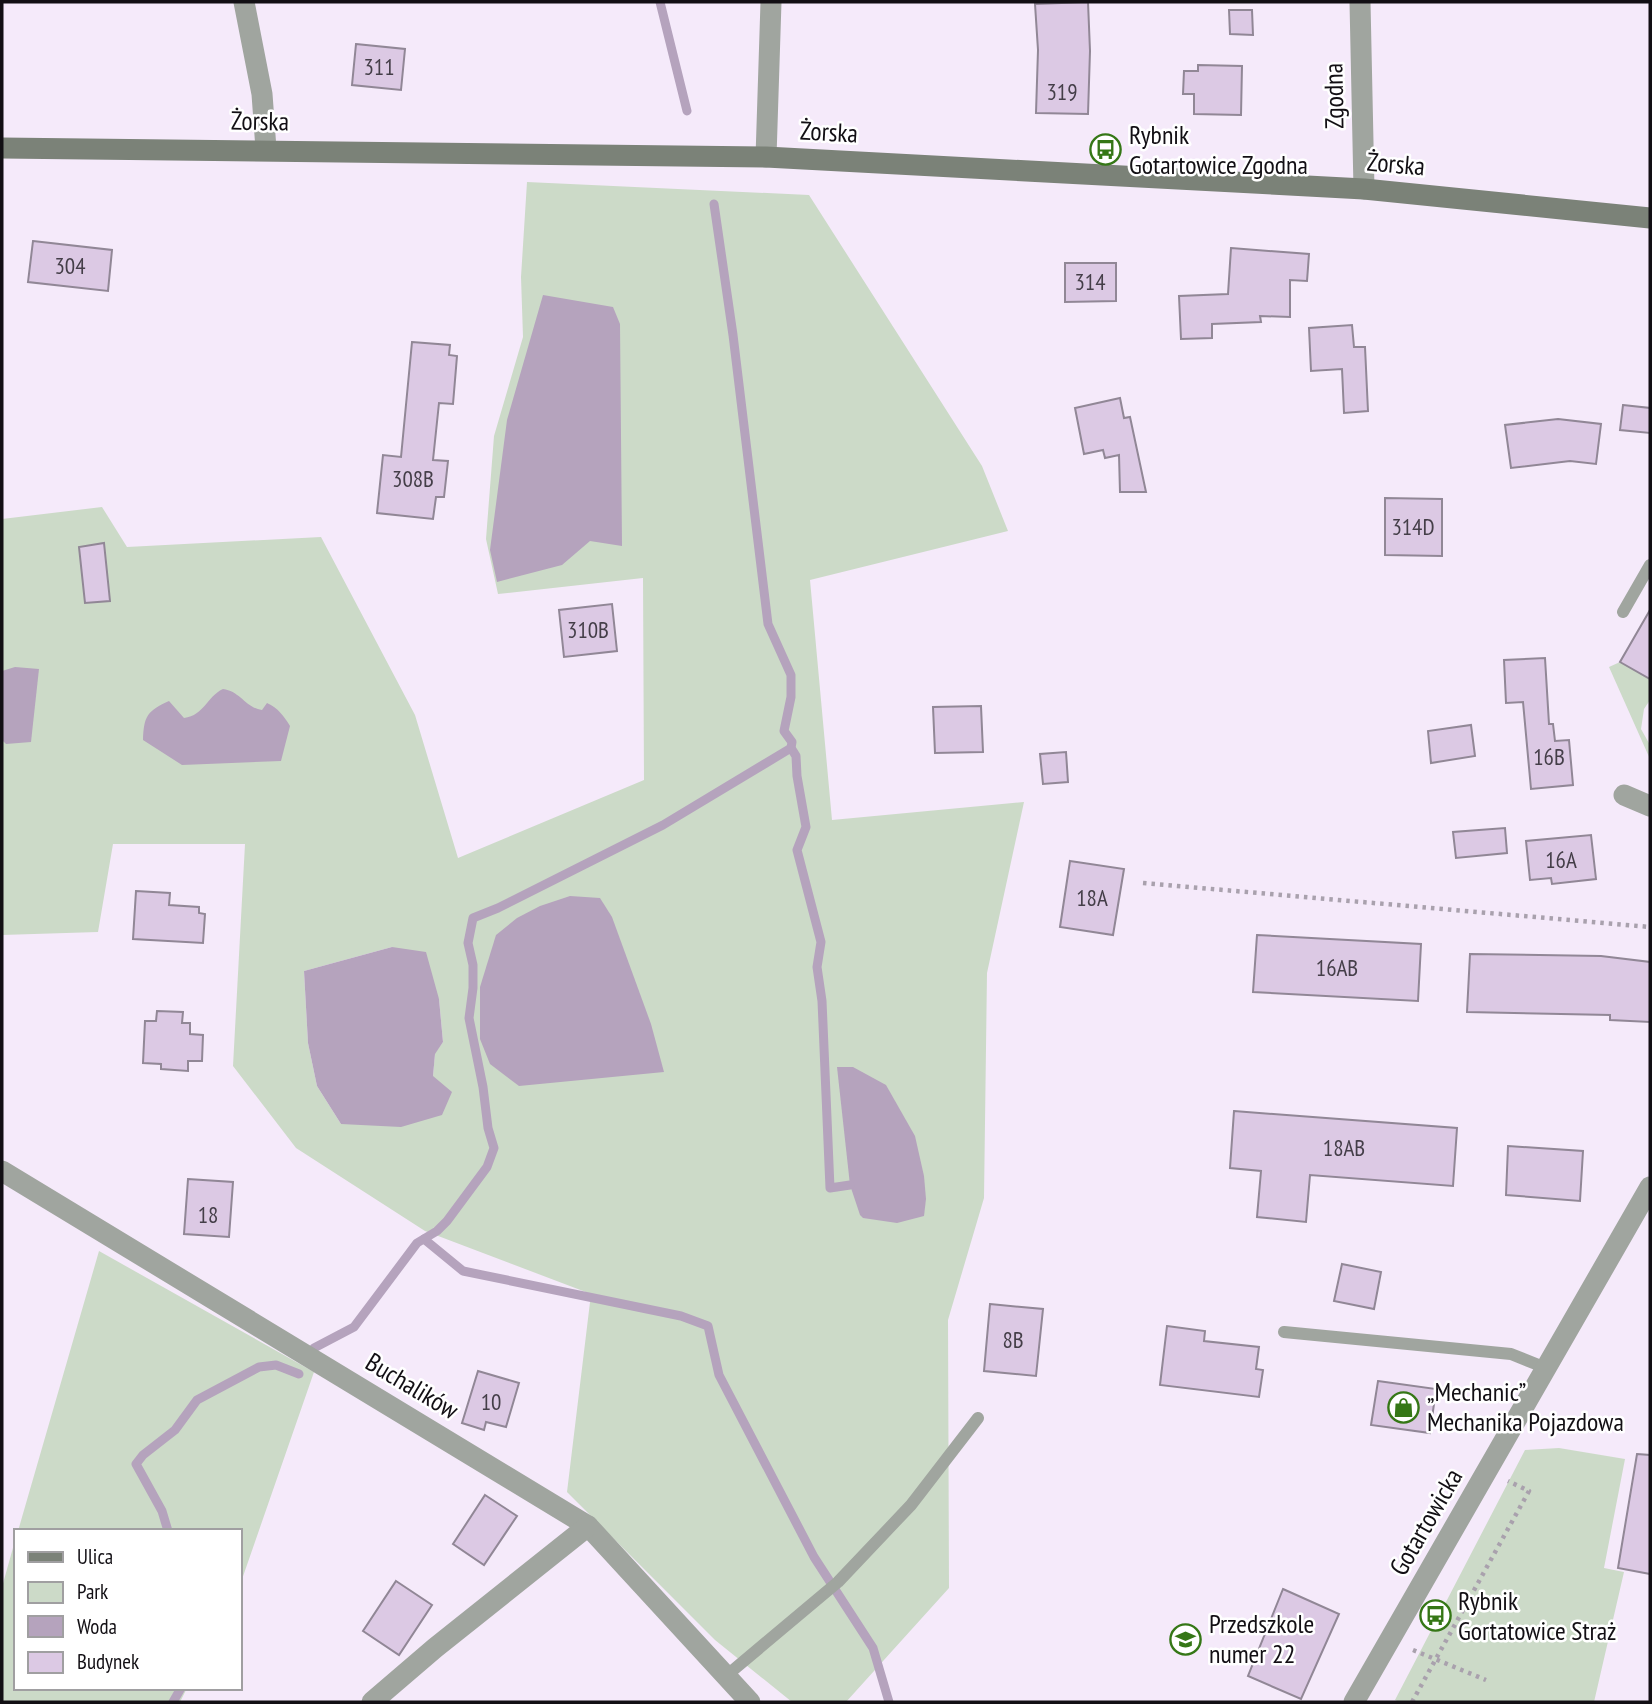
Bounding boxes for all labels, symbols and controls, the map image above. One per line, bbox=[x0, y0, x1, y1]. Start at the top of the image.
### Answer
house number: 311 bbox=[363, 52, 395, 81]
street label: Zgodna bbox=[1316, 63, 1351, 129]
house number: 319 bbox=[1046, 77, 1078, 106]
street label: Żorska bbox=[231, 103, 289, 138]
street label: Żorska bbox=[799, 114, 859, 149]
place label: Rybnik Gotartowice Zgodna bbox=[1129, 118, 1308, 181]
bus stop icon: Rybnik Gotartowice Zgodna bbox=[1089, 133, 1123, 167]
street label: Żorska bbox=[1366, 145, 1426, 182]
house number: 304 bbox=[54, 251, 86, 280]
house number: 314 bbox=[1074, 267, 1106, 296]
house number: 308B bbox=[392, 464, 434, 493]
house number: 314D bbox=[1391, 512, 1435, 541]
house number: 310B bbox=[567, 615, 609, 644]
house number: 16B bbox=[1533, 742, 1565, 771]
house number: 16A bbox=[1545, 845, 1577, 874]
house number: 18A bbox=[1076, 883, 1108, 912]
house number: 16AB bbox=[1316, 953, 1358, 982]
house number: 18AB bbox=[1323, 1133, 1365, 1162]
house number: 18 bbox=[198, 1200, 218, 1229]
house number: 8B bbox=[1002, 1325, 1024, 1354]
street label: Buchalików bbox=[360, 1345, 465, 1426]
place label: „Mechanic” Mechanika Pojazdowa bbox=[1427, 1375, 1624, 1438]
house number: 10 bbox=[481, 1387, 501, 1416]
shop icon: „Mechanic” Mechanika Pojazdowa bbox=[1387, 1390, 1421, 1424]
street label: Gotartowicka bbox=[1382, 1462, 1469, 1581]
legend bbox=[14, 1529, 242, 1690]
text: Ulica bbox=[77, 1543, 113, 1570]
text: Park bbox=[77, 1578, 108, 1605]
place label: Rybnik Gortatowice Straż bbox=[1458, 1584, 1616, 1647]
bus stop icon: Rybnik Gortatowice Straż bbox=[1418, 1599, 1452, 1633]
place label: Przedszkole numer 22 bbox=[1209, 1607, 1314, 1670]
text: Woda bbox=[77, 1613, 117, 1640]
school or university icon: Przedszkole numer 22 bbox=[1169, 1622, 1203, 1656]
text: Budynek bbox=[77, 1648, 139, 1675]

